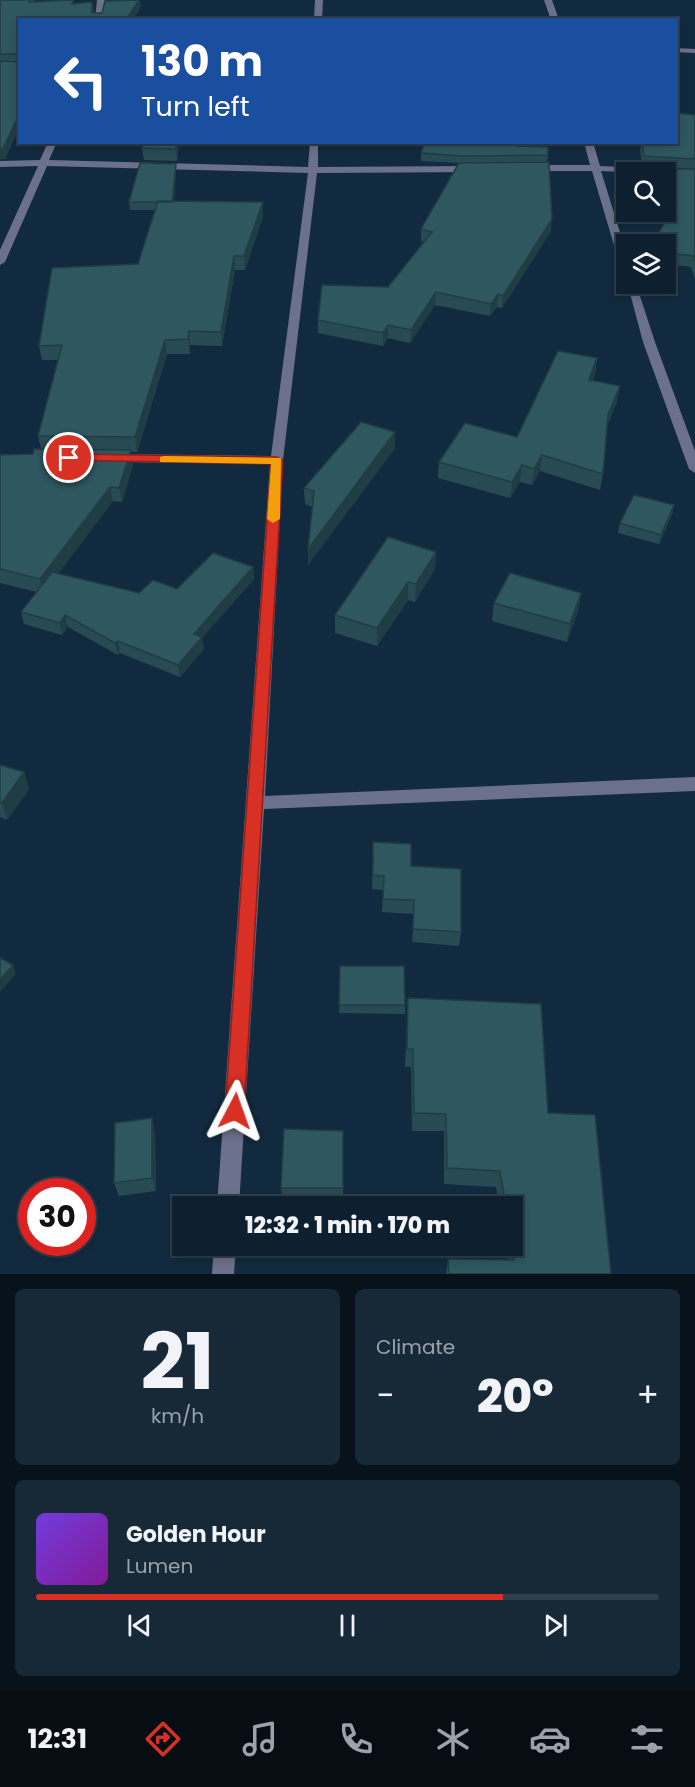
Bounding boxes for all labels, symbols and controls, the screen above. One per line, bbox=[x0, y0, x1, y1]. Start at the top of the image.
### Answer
text: 130 m bbox=[141, 32, 263, 91]
icon: left bbox=[42, 42, 120, 120]
text: Turn left bbox=[141, 88, 250, 125]
map controls bbox=[616, 162, 676, 294]
button: search bbox=[616, 162, 676, 222]
button: layers bbox=[616, 234, 676, 294]
pin bbox=[43, 432, 94, 483]
icon: arrive bbox=[52, 441, 85, 474]
position arrow bbox=[203, 1079, 267, 1143]
speed limit sign: 30 bbox=[18, 1178, 96, 1256]
text: 12:32 · 1 min · 170 m bbox=[245, 1210, 450, 1241]
text: 21 bbox=[141, 1307, 214, 1416]
text: Climate bbox=[376, 1333, 455, 1361]
text: 20° bbox=[477, 1365, 554, 1428]
text: − bbox=[376, 1372, 394, 1419]
text: + bbox=[636, 1372, 659, 1419]
text: km/h bbox=[151, 1402, 204, 1430]
text: Golden Hour bbox=[126, 1519, 266, 1550]
text: Lumen bbox=[126, 1552, 193, 1580]
icon: previous bbox=[123, 1609, 156, 1642]
icon: pause bbox=[331, 1609, 364, 1642]
icon: next bbox=[539, 1609, 572, 1642]
icon: directions bbox=[142, 1718, 184, 1760]
icon: music bbox=[239, 1718, 281, 1760]
icon: phone bbox=[335, 1718, 377, 1760]
icon: climate bbox=[432, 1718, 474, 1760]
icon: car bbox=[529, 1718, 571, 1760]
icon: filters bbox=[626, 1718, 668, 1760]
text: 12:31 bbox=[27, 1720, 87, 1757]

